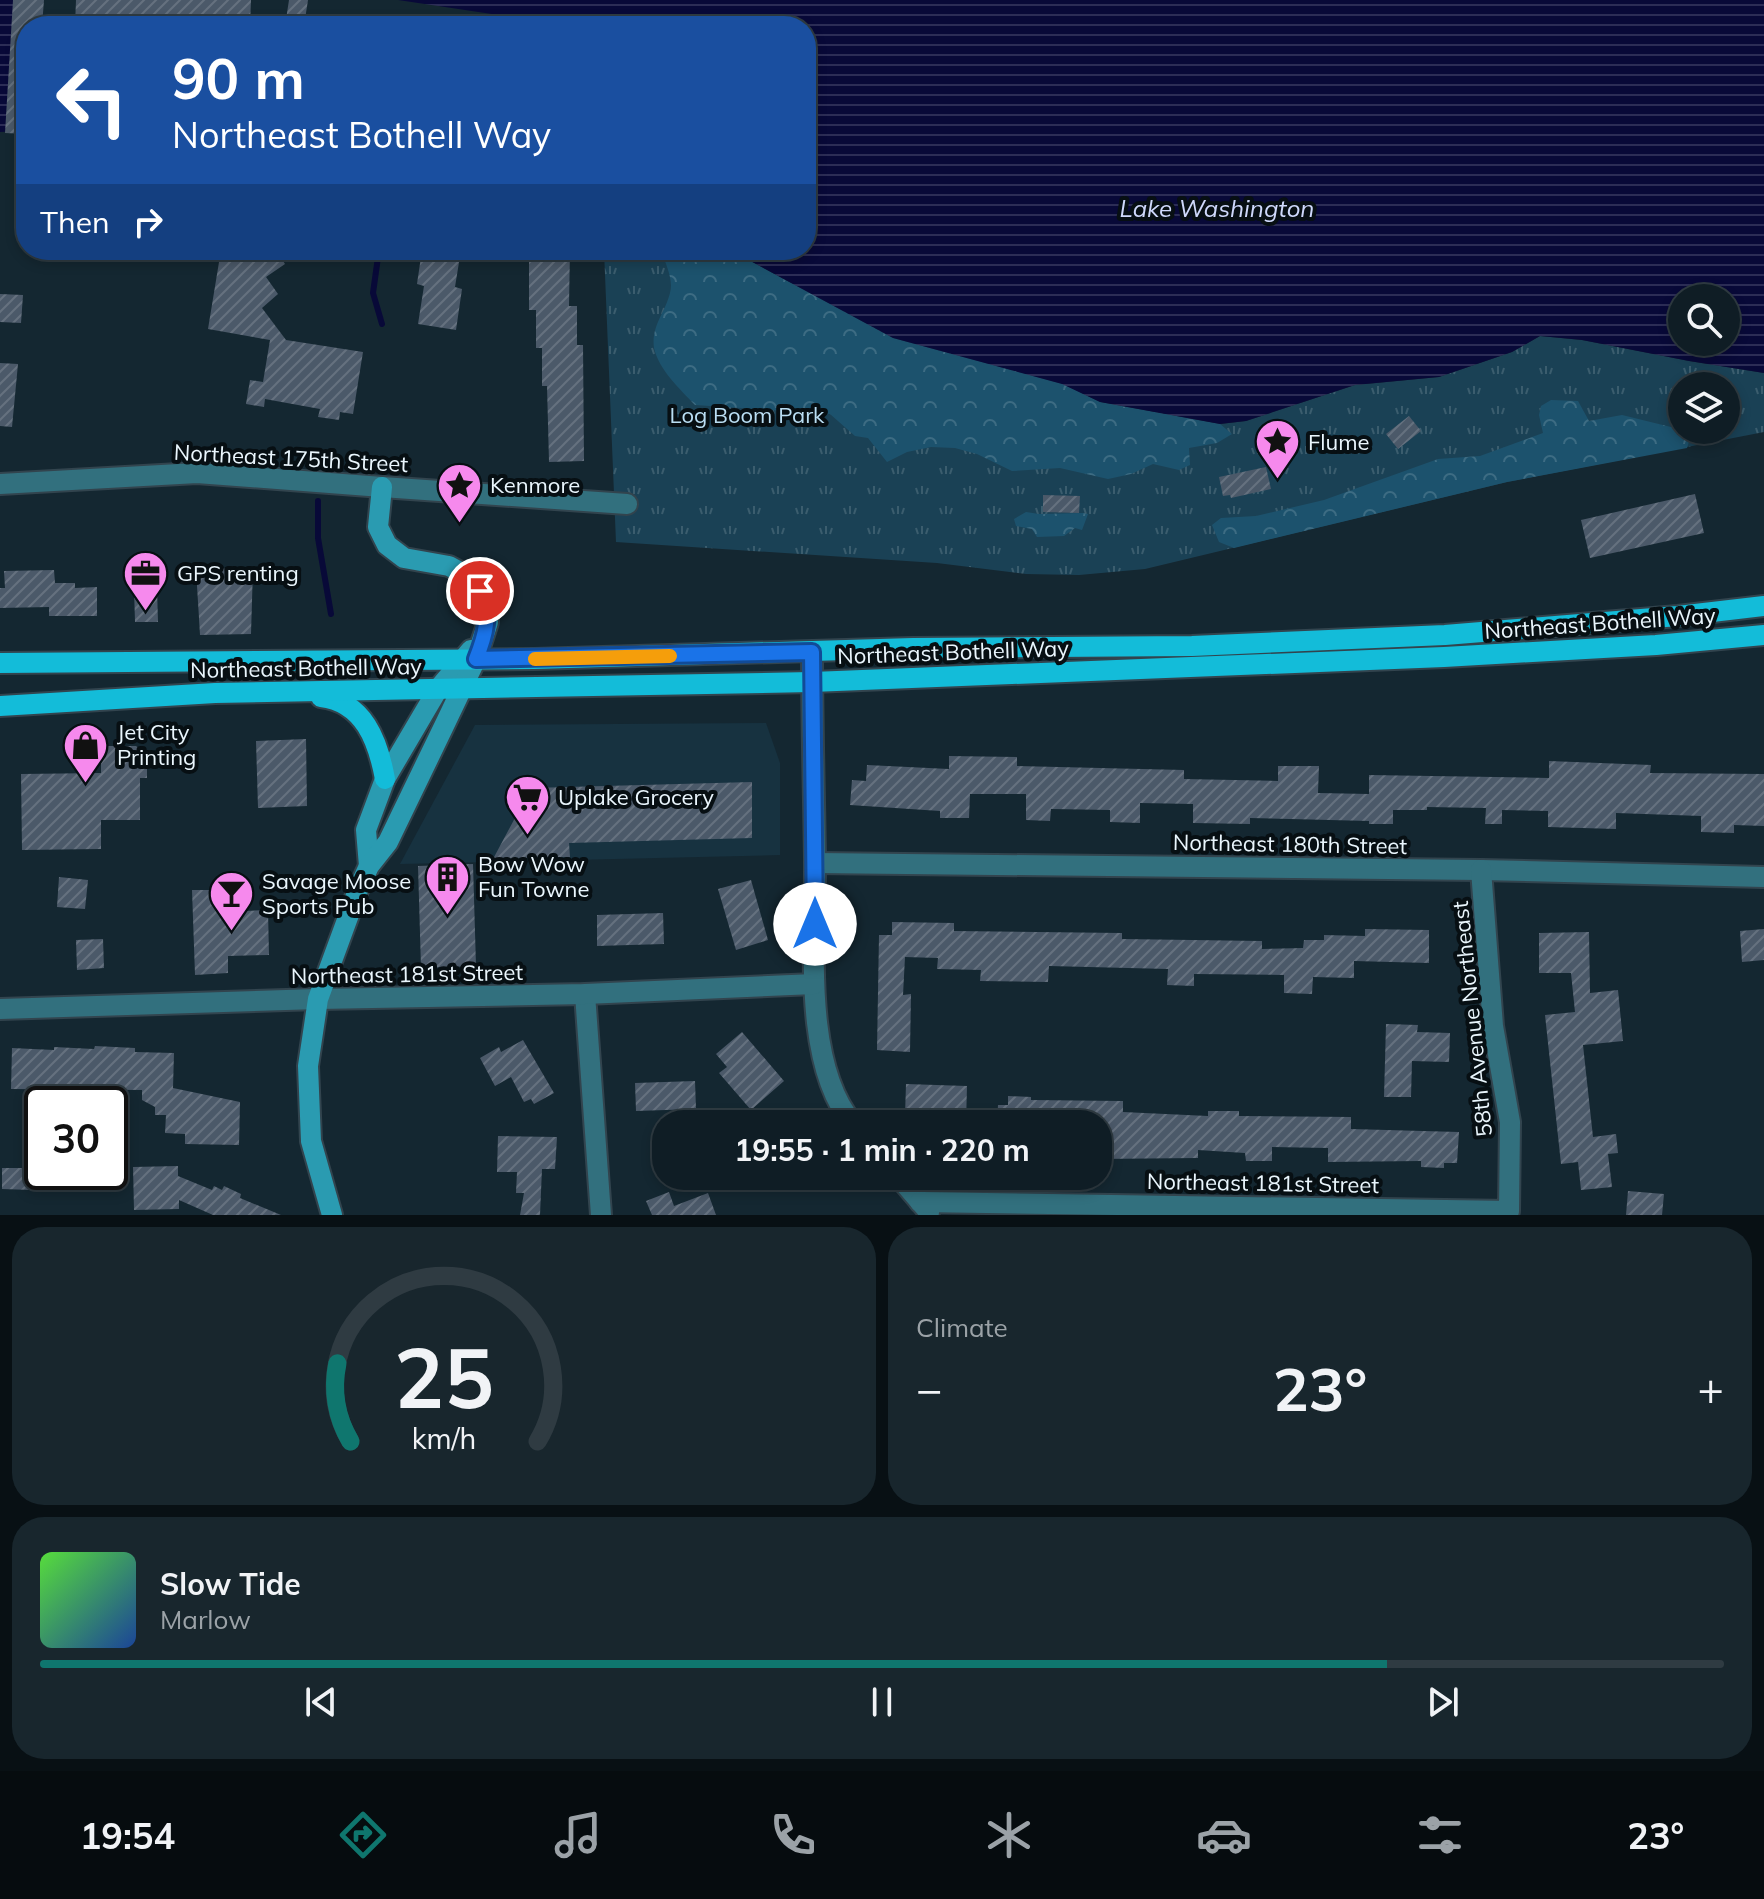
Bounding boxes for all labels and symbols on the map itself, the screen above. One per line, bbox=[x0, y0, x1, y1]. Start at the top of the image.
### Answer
water label: Lake Washington bbox=[1120, 193, 1314, 223]
park label: Log Boom Park bbox=[670, 401, 825, 429]
place icon: Flume bbox=[1253, 418, 1301, 481]
place label: Flume bbox=[1308, 428, 1370, 456]
street label: Northeast 175th Street bbox=[173, 438, 409, 478]
place icon: Kenmore bbox=[435, 461, 483, 524]
place label: Kenmore bbox=[490, 471, 580, 499]
office icon: GPS renting bbox=[122, 549, 170, 612]
pin bbox=[446, 557, 514, 625]
place label: GPS renting bbox=[177, 559, 299, 587]
street label: Northeast Bothell Way bbox=[1483, 601, 1717, 645]
street label: Northeast Bothell Way bbox=[837, 634, 1070, 670]
street label: Northeast Bothell Way bbox=[190, 652, 422, 684]
place label: Jet City Printing bbox=[117, 718, 196, 771]
shop icon: Jet City Printing bbox=[62, 721, 110, 784]
supermarket icon: Uplake Grocery bbox=[503, 773, 551, 836]
place label: Uplake Grocery bbox=[558, 783, 714, 811]
street label: Northeast 180th Street bbox=[1173, 828, 1408, 860]
place label: Bow Wow Fun Towne bbox=[478, 850, 589, 903]
building icon: Bow Wow Fun Towne bbox=[423, 853, 471, 916]
place label: Savage Moose Sports Pub bbox=[262, 867, 411, 920]
bar icon: Savage Moose Sports Pub bbox=[207, 870, 255, 933]
position arrow bbox=[773, 882, 857, 966]
street label: 58th Avenue Northeast bbox=[1446, 899, 1498, 1138]
street label: Northeast 181st Street bbox=[291, 958, 524, 990]
speed limit sign: 30 bbox=[24, 1086, 128, 1190]
street label: Northeast 181st Street bbox=[1147, 1167, 1380, 1199]

